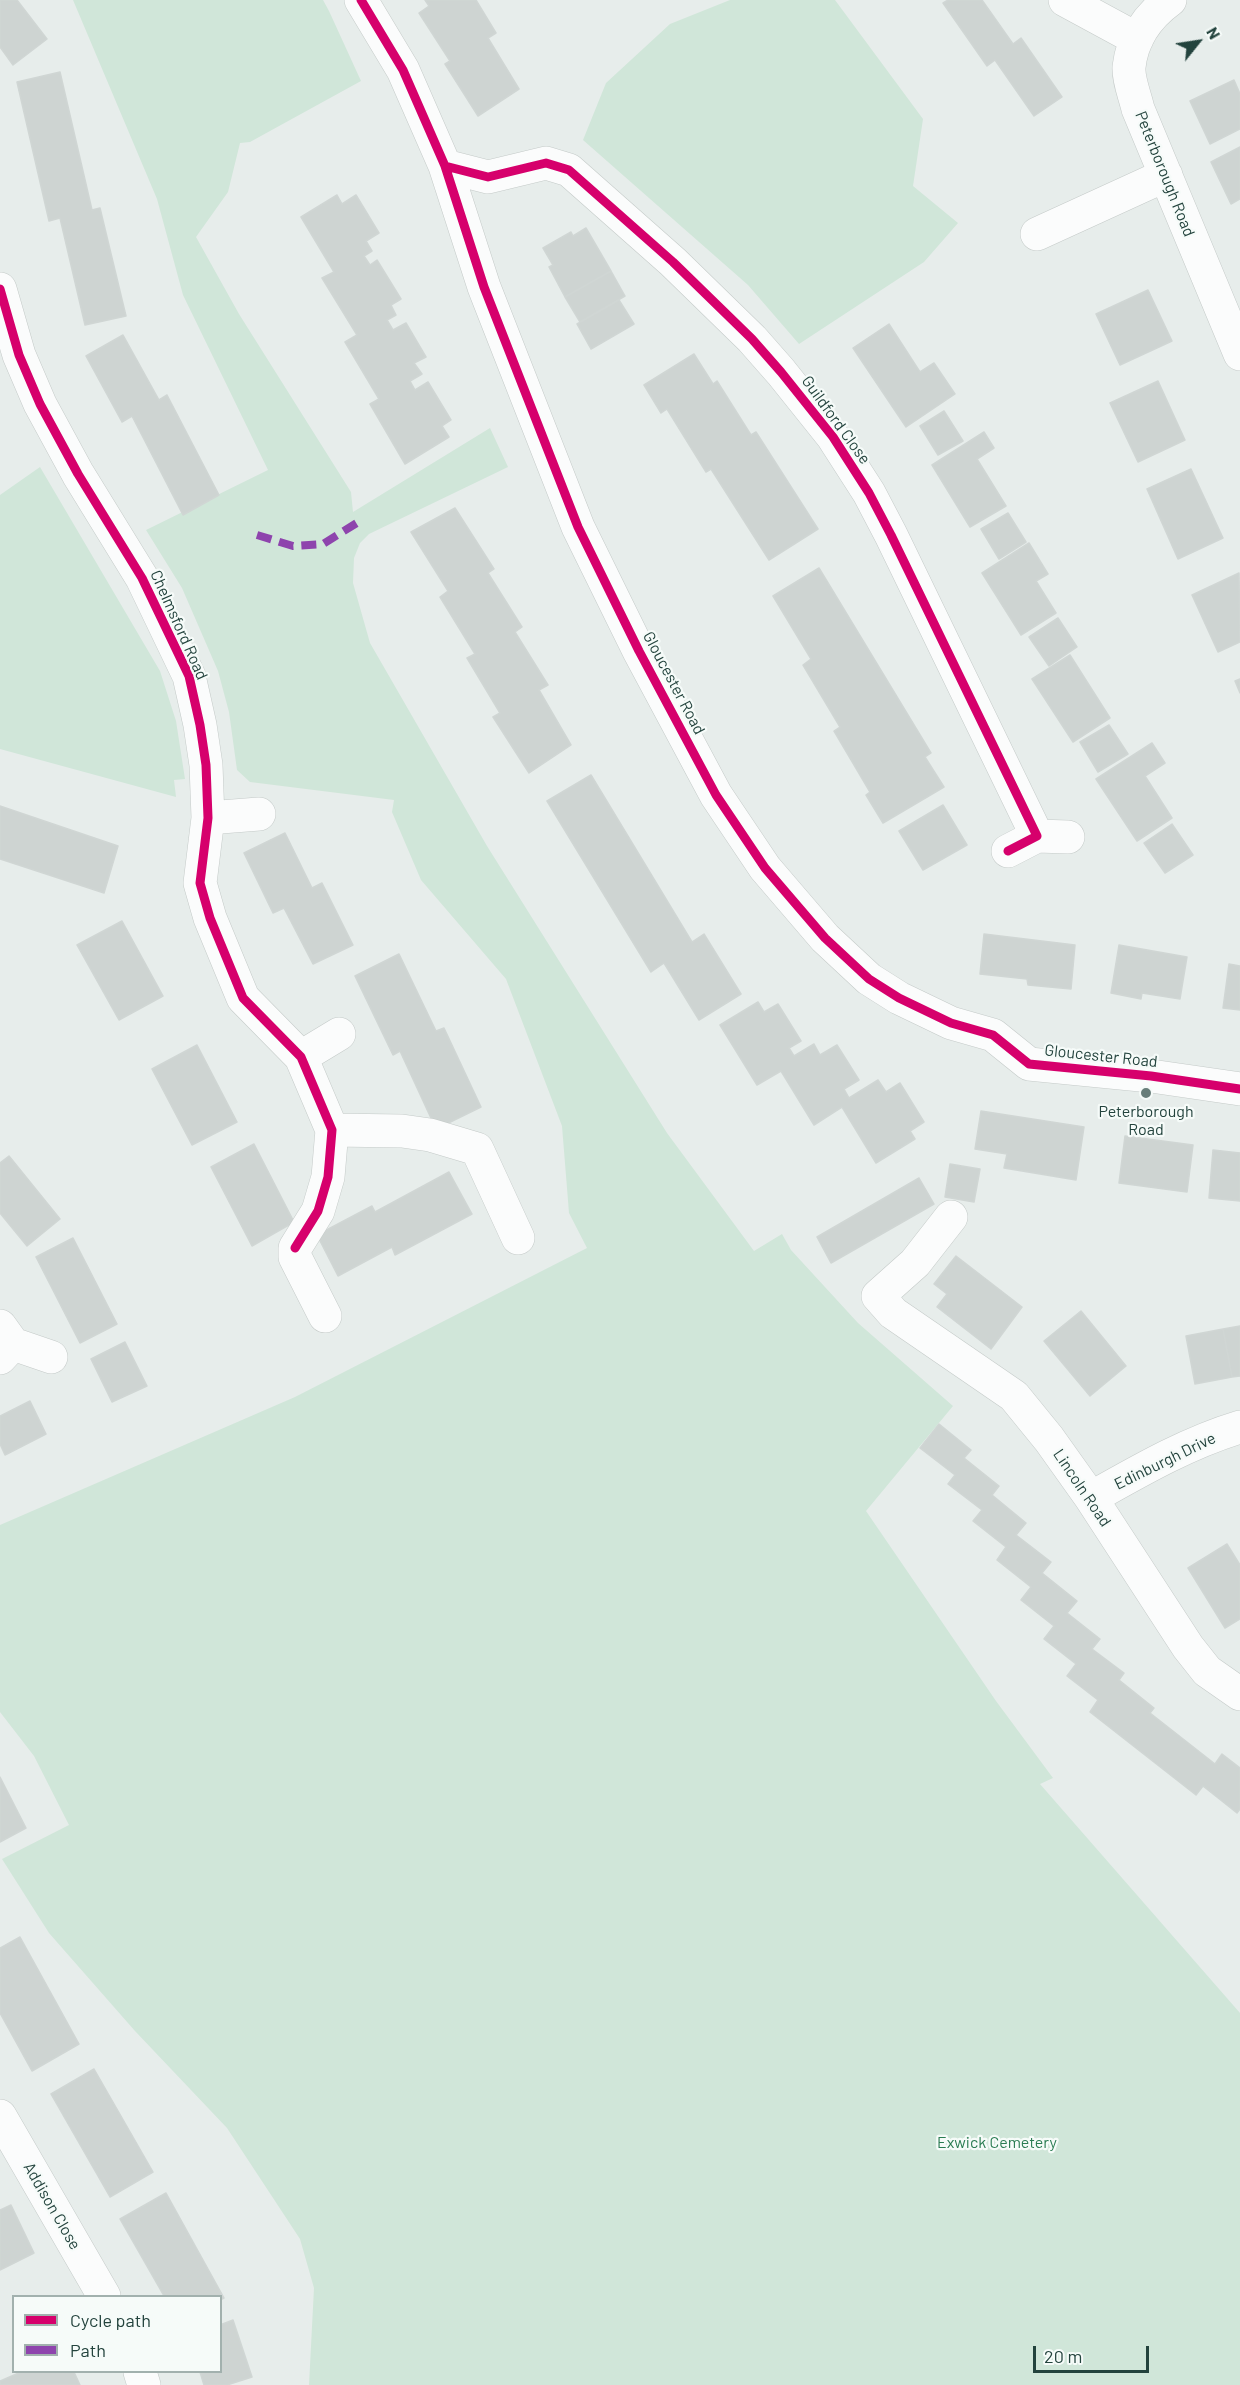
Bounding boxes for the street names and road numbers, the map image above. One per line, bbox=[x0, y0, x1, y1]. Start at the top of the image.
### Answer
street label: Peterborough Road bbox=[1131, 108, 1199, 240]
street label: Guildford Close bbox=[798, 372, 874, 468]
street label: Chelmsford Road bbox=[146, 567, 212, 683]
street label: Gloucester Road bbox=[639, 628, 709, 738]
street label: Gloucester Road bbox=[1043, 1041, 1159, 1071]
street label: Edinburgh Drive bbox=[1111, 1428, 1219, 1494]
street label: Lincoln Road bbox=[1049, 1446, 1115, 1530]
street label: Addison Close bbox=[19, 2159, 85, 2253]

